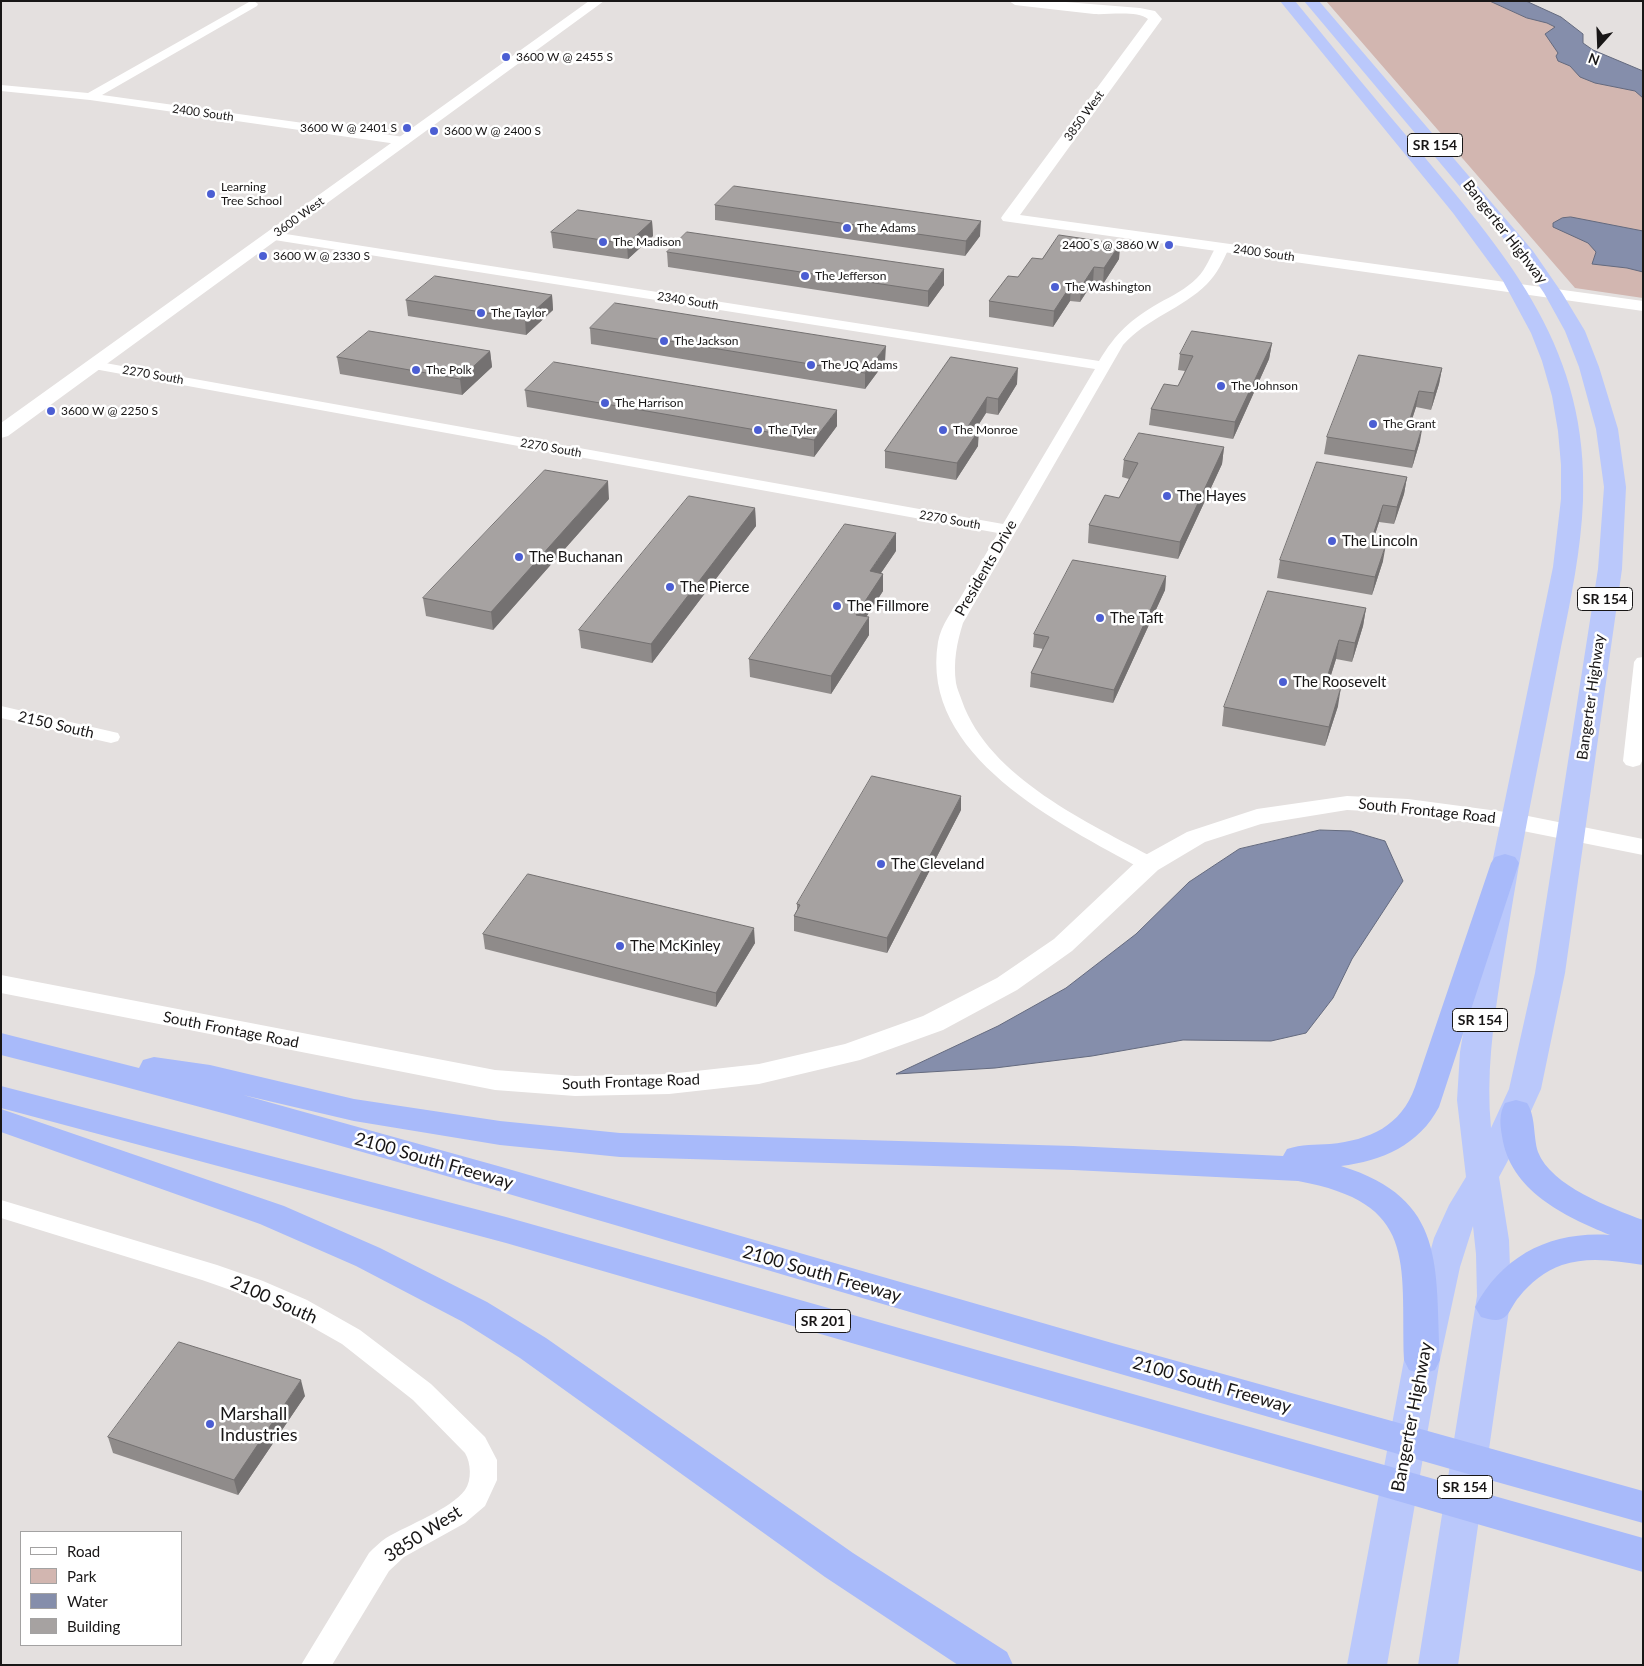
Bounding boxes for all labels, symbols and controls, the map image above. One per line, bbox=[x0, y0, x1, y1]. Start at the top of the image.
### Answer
north arrow bbox=[1574, 20, 1624, 70]
place label: 3600 W @ 2455 S bbox=[516, 50, 613, 64]
text: N bbox=[1586, 50, 1602, 69]
marker: 3600 W @ 2455 S bbox=[500, 51, 512, 63]
street label: 3850 West bbox=[1061, 88, 1107, 144]
street label: 2400 South bbox=[171, 102, 235, 124]
place label: 3600 W @ 2401 S bbox=[300, 121, 397, 135]
marker: 3600 W @ 2401 S bbox=[401, 122, 413, 134]
place label: 3600 W @ 2400 S bbox=[444, 124, 541, 138]
marker: 3600 W @ 2400 S bbox=[428, 125, 440, 137]
road number: SR 154 bbox=[1408, 134, 1462, 156]
street label: Bangerter Highway bbox=[1459, 177, 1551, 287]
place label: Learning Tree School bbox=[221, 180, 282, 208]
marker: Learning Tree School bbox=[205, 188, 217, 200]
street label: 3600 West bbox=[271, 194, 327, 240]
place label: The Adams bbox=[857, 221, 916, 235]
marker: The Adams bbox=[841, 222, 853, 234]
place label: The Madison bbox=[613, 235, 681, 249]
marker: The Madison bbox=[597, 236, 609, 248]
place label: 2400 S @ 3860 W bbox=[1062, 238, 1159, 252]
marker: 2400 S @ 3860 W bbox=[1163, 239, 1175, 251]
street label: 2400 South bbox=[1232, 242, 1296, 264]
place label: 3600 W @ 2330 S bbox=[273, 249, 370, 263]
marker: 3600 W @ 2330 S bbox=[257, 250, 269, 262]
place label: The Jefferson bbox=[815, 269, 886, 283]
marker: The Jefferson bbox=[799, 270, 811, 282]
place label: The Washington bbox=[1065, 280, 1151, 294]
marker: The Washington bbox=[1049, 281, 1061, 293]
street label: 2340 South bbox=[656, 289, 720, 313]
place label: The Taylor bbox=[491, 306, 546, 320]
marker: The Taylor bbox=[475, 307, 487, 319]
place label: The Jackson bbox=[674, 334, 738, 348]
marker: The Jackson bbox=[658, 335, 670, 347]
place label: The JQ Adams bbox=[821, 358, 898, 372]
marker: The JQ Adams bbox=[805, 359, 817, 371]
street label: 2270 South bbox=[121, 363, 185, 387]
place label: The Polk bbox=[426, 363, 472, 377]
marker: The Polk bbox=[410, 364, 422, 376]
place label: The Johnson bbox=[1231, 379, 1298, 393]
marker: The Johnson bbox=[1215, 380, 1227, 392]
place label: The Harrison bbox=[615, 396, 683, 410]
marker: The Harrison bbox=[599, 397, 611, 409]
place label: 3600 W @ 2250 S bbox=[61, 404, 158, 418]
marker: 3600 W @ 2250 S bbox=[45, 405, 57, 417]
place label: The Grant bbox=[1383, 417, 1436, 431]
marker: The Grant bbox=[1367, 418, 1379, 430]
place label: The Tyler bbox=[768, 423, 817, 437]
place label: The Monroe bbox=[953, 423, 1018, 437]
marker: The Tyler bbox=[752, 424, 764, 436]
marker: The Monroe bbox=[937, 424, 949, 436]
street label: 2270 South bbox=[519, 436, 583, 460]
place label: The Hayes bbox=[1177, 487, 1246, 505]
marker: The Hayes bbox=[1161, 490, 1173, 502]
street label: 2270 South bbox=[918, 508, 982, 532]
street label: Presidents Drive bbox=[951, 517, 1021, 619]
place label: The Lincoln bbox=[1342, 532, 1418, 550]
marker: The Lincoln bbox=[1326, 535, 1338, 547]
place label: The Buchanan bbox=[529, 548, 623, 566]
marker: The Buchanan bbox=[513, 551, 525, 563]
place label: The Pierce bbox=[680, 578, 749, 596]
marker: The Pierce bbox=[664, 581, 676, 593]
road number: SR 154 bbox=[1578, 588, 1632, 610]
place label: The Fillmore bbox=[847, 597, 929, 615]
marker: The Fillmore bbox=[831, 600, 843, 612]
place label: The Taft bbox=[1110, 609, 1164, 627]
marker: The Taft bbox=[1094, 612, 1106, 624]
street label: Bangerter Highway bbox=[1573, 633, 1609, 761]
place label: The Roosevelt bbox=[1293, 673, 1386, 691]
marker: The Roosevelt bbox=[1277, 676, 1289, 688]
street label: 2150 South bbox=[16, 708, 96, 742]
street label: South Frontage Road bbox=[1358, 795, 1496, 827]
place label: The Cleveland bbox=[891, 855, 984, 873]
marker: The Cleveland bbox=[875, 858, 887, 870]
place label: The McKinley bbox=[630, 937, 721, 955]
marker: The McKinley bbox=[614, 940, 626, 952]
street label: South Frontage Road bbox=[162, 1008, 300, 1052]
road number: SR 154 bbox=[1452, 1008, 1508, 1032]
street label: South Frontage Road bbox=[562, 1071, 700, 1093]
street label: 2100 South Freeway bbox=[352, 1128, 516, 1194]
street label: 2100 South Freeway bbox=[740, 1241, 904, 1307]
street label: 2100 South bbox=[227, 1271, 321, 1329]
road number: SR 201 bbox=[796, 1310, 850, 1332]
street label: Bangerter Highway bbox=[1387, 1340, 1437, 1494]
street label: 2100 South Freeway bbox=[1130, 1352, 1294, 1418]
place label: Marshall Industries bbox=[220, 1403, 297, 1446]
marker: Marshall Industries bbox=[204, 1418, 216, 1430]
road number: SR 154 bbox=[1438, 1475, 1492, 1498]
street label: 3850 West bbox=[380, 1501, 466, 1567]
legend bbox=[20, 1531, 182, 1646]
text: Road bbox=[67, 1542, 100, 1560]
text: Park bbox=[67, 1567, 96, 1585]
text: Water bbox=[67, 1592, 108, 1610]
text: Building bbox=[67, 1617, 120, 1635]

